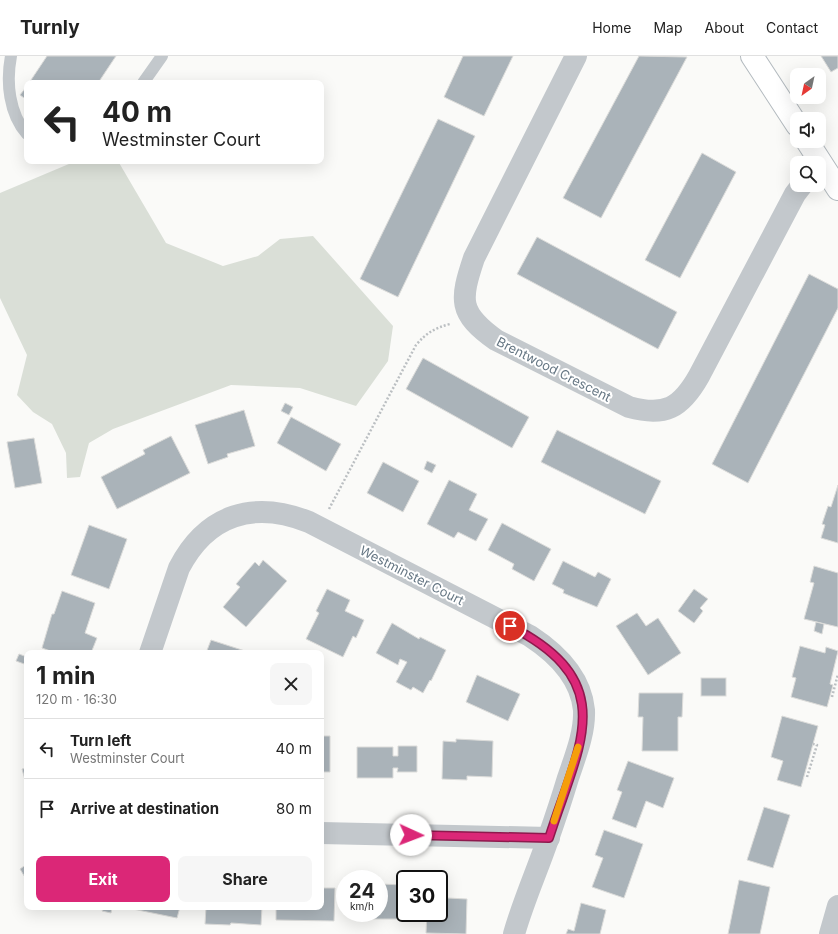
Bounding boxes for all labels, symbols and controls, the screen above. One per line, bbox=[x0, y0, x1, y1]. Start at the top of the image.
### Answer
text: Turnly bbox=[20, 16, 80, 39]
text: Home bbox=[592, 19, 631, 36]
text: Map bbox=[653, 19, 683, 36]
text: About bbox=[705, 19, 744, 36]
text: Contact bbox=[766, 19, 818, 36]
north arrow bbox=[790, 68, 826, 104]
map controls bbox=[790, 68, 826, 192]
text: 40 m bbox=[102, 95, 172, 129]
icon: left bbox=[36, 96, 88, 148]
button: sound bbox=[790, 112, 826, 148]
text: Westminster Court bbox=[102, 129, 261, 150]
button: search bbox=[790, 156, 826, 192]
street label: Brentwood Crescent bbox=[494, 333, 614, 405]
street label: Westminster Court bbox=[357, 542, 467, 608]
pin bbox=[493, 609, 527, 643]
icon: arrive bbox=[499, 615, 521, 637]
text: 1 min bbox=[36, 661, 95, 690]
button: close bbox=[270, 663, 312, 705]
text: 120 m · 16:30 bbox=[36, 691, 117, 707]
text: Turn left bbox=[70, 731, 131, 750]
icon: left bbox=[36, 738, 58, 760]
text: 40 m bbox=[275, 739, 312, 758]
text: Westminster Court bbox=[70, 750, 185, 766]
icon: arrive bbox=[36, 798, 58, 820]
text: Arrive at destination bbox=[70, 799, 219, 818]
text: 80 m bbox=[276, 799, 312, 818]
position arrow bbox=[390, 814, 432, 856]
button: Exit bbox=[36, 856, 170, 902]
button: Share bbox=[178, 856, 312, 902]
speed limit sign: 30 bbox=[396, 870, 448, 922]
text: 24 bbox=[349, 879, 375, 903]
text: km/h bbox=[350, 900, 374, 912]

